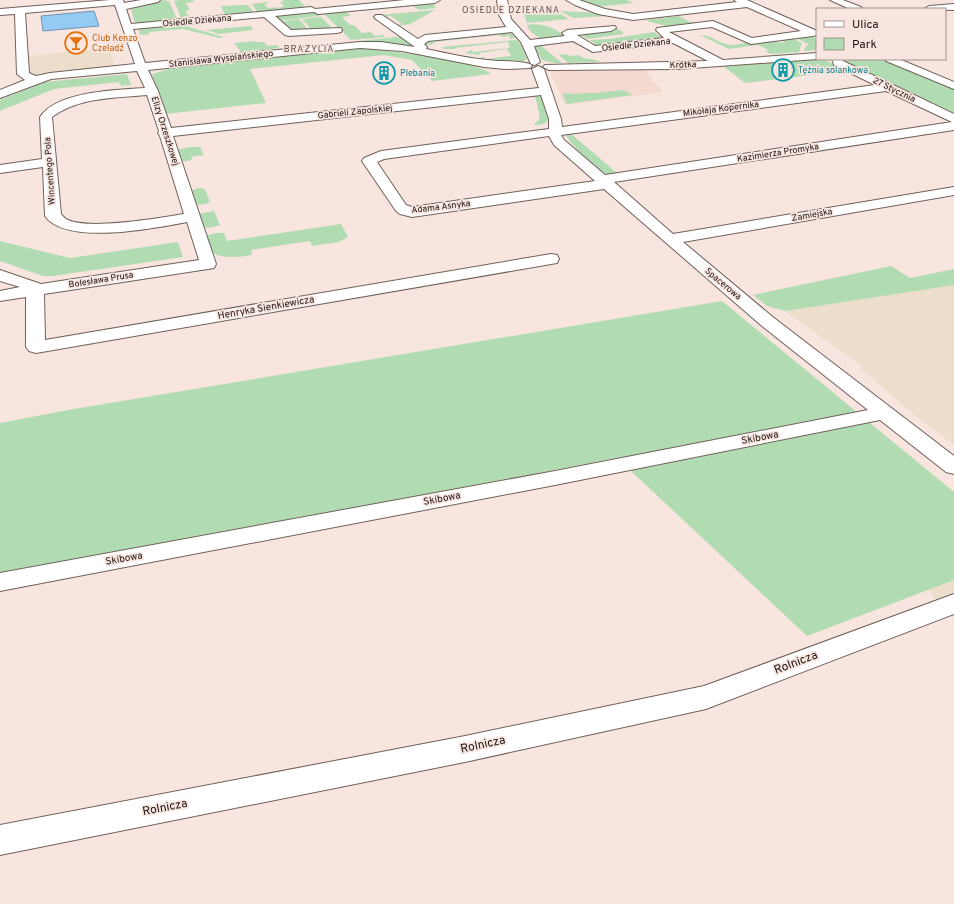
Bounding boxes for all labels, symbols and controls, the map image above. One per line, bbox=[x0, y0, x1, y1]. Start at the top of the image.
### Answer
district label: OSIEDLE DZIEKANA bbox=[462, 5, 560, 16]
legend bbox=[816, 8, 946, 60]
street label: Osiedle Dziekana bbox=[162, 12, 232, 29]
text: Ulica bbox=[852, 17, 879, 33]
bar icon: Club Kenzo Czeladź bbox=[63, 30, 89, 56]
place label: Club Kenzo Czeladź bbox=[92, 33, 138, 54]
street label: Osiedle Dziekana bbox=[601, 36, 671, 54]
text: Park bbox=[852, 37, 877, 53]
district label: BRAZYLIA bbox=[284, 44, 334, 55]
street label: Stanisława Wyspiańskiego bbox=[168, 48, 274, 70]
building icon: Tężnia solankowa bbox=[770, 57, 796, 83]
street label: Krótka bbox=[669, 59, 697, 71]
building icon: Plebania bbox=[371, 60, 397, 86]
place label: Tężnia solankowa bbox=[798, 65, 868, 76]
place label: Plebania bbox=[400, 68, 435, 79]
street label: 27 Stycznia bbox=[871, 75, 917, 105]
street label: Elizy Orzeszkowej bbox=[149, 95, 181, 167]
street label: Mikołaja Kopernika bbox=[682, 99, 760, 119]
street label: Gabrieli Zapolskiej bbox=[317, 103, 393, 121]
street label: Wincentego Pola bbox=[42, 137, 58, 205]
street label: Kazimierza Promyka bbox=[736, 141, 820, 165]
street label: Adama Asnyka bbox=[411, 198, 471, 216]
street label: Zamiejska bbox=[791, 206, 834, 224]
street label: Spacerowa bbox=[703, 266, 744, 303]
street label: Bolesława Prusa bbox=[68, 269, 134, 291]
street label: Henryka Sienkiewicza bbox=[217, 293, 315, 323]
street label: Skibowa bbox=[740, 428, 780, 448]
street label: Skibowa bbox=[422, 489, 462, 509]
street label: Skibowa bbox=[104, 549, 144, 569]
street label: Rolnicza bbox=[772, 647, 820, 679]
street label: Rolnicza bbox=[459, 732, 507, 758]
street label: Rolnicza bbox=[141, 796, 189, 820]

